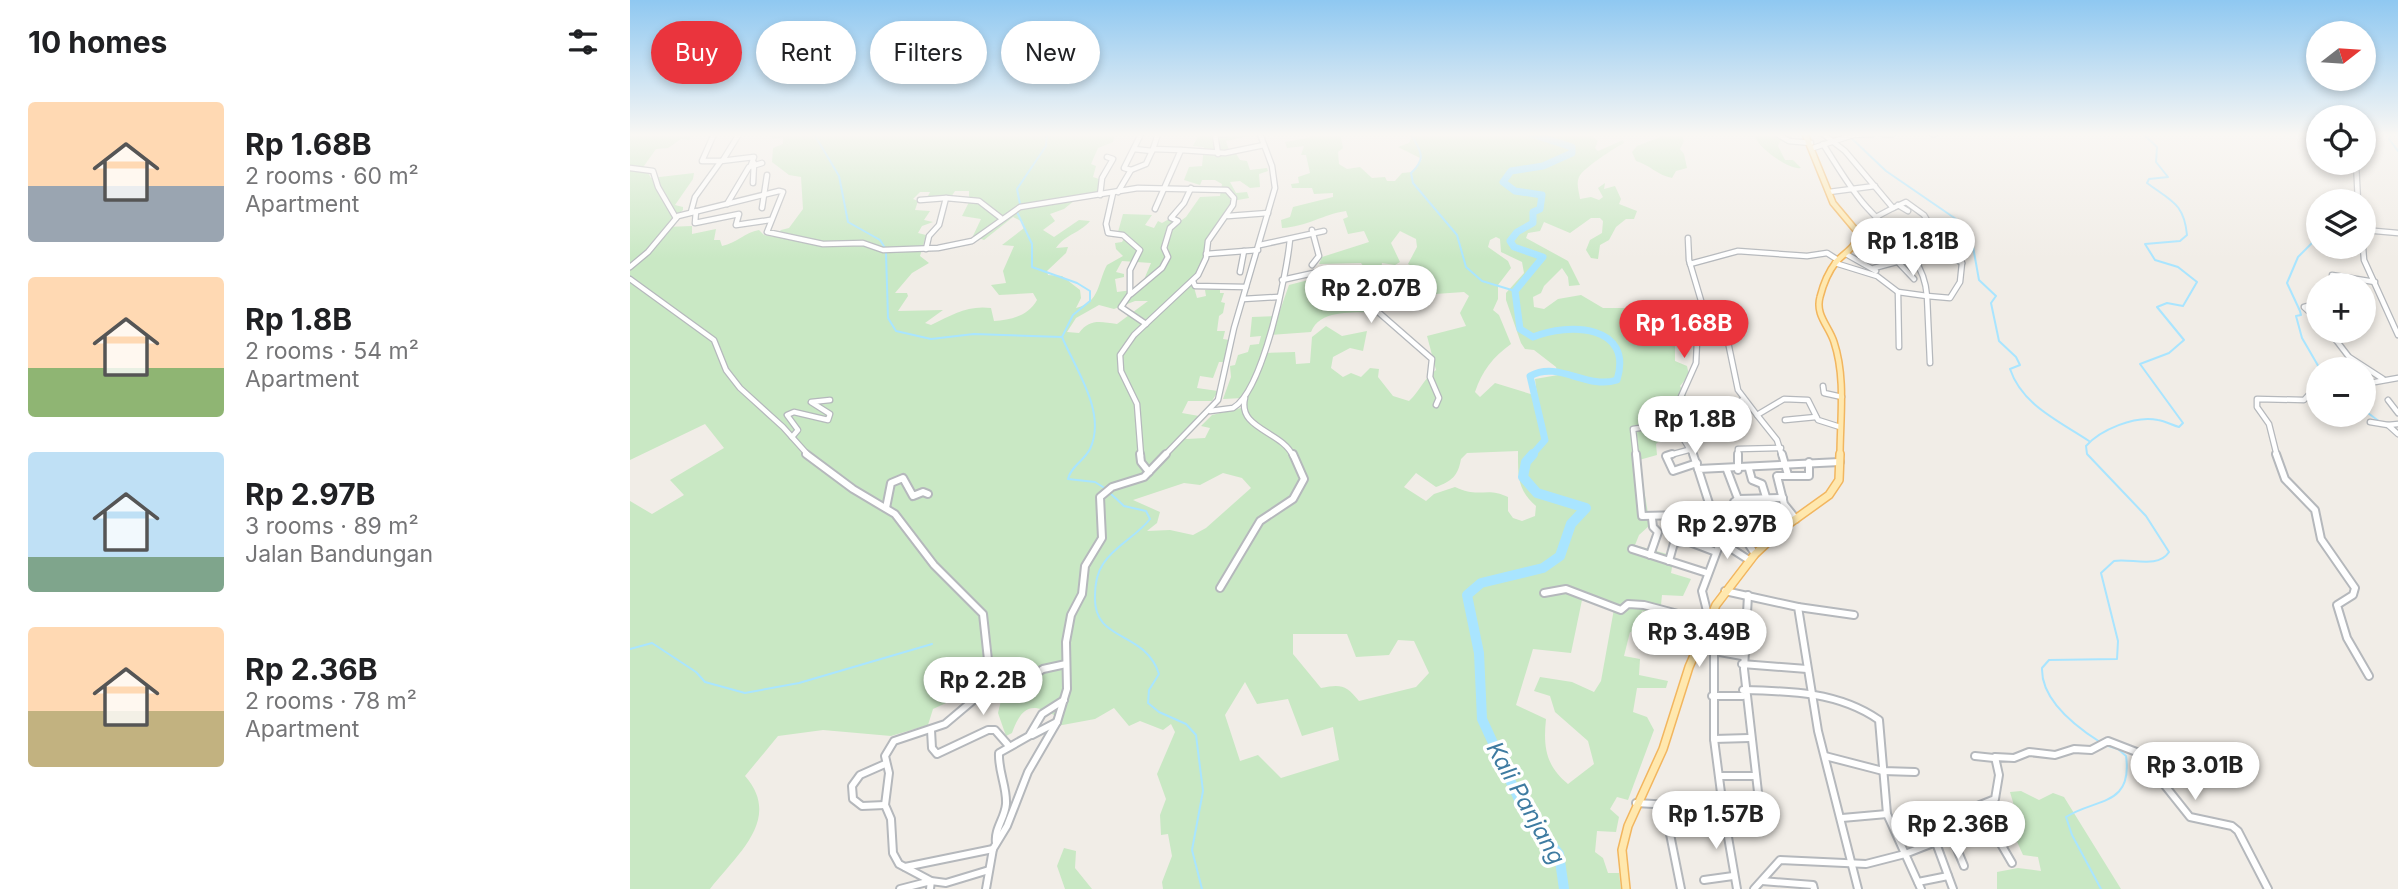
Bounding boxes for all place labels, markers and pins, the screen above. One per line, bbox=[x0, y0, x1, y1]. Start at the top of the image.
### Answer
pin: Rp 1.81B bbox=[1841, 218, 1985, 278]
pin: Rp 2.07B bbox=[1299, 266, 1443, 325]
pin: Rp 1.68B bbox=[1612, 300, 1756, 360]
pin: Rp 1.8B bbox=[1630, 396, 1760, 456]
pin: Rp 2.97B bbox=[1655, 502, 1799, 561]
pin: Rp 3.49B bbox=[1627, 610, 1771, 669]
pin: Rp 2.2B bbox=[918, 658, 1048, 717]
pin: Rp 3.01B bbox=[2123, 742, 2267, 802]
pin: Rp 1.57B bbox=[1644, 792, 1788, 851]
pin: Rp 2.36B bbox=[1886, 802, 2030, 861]

